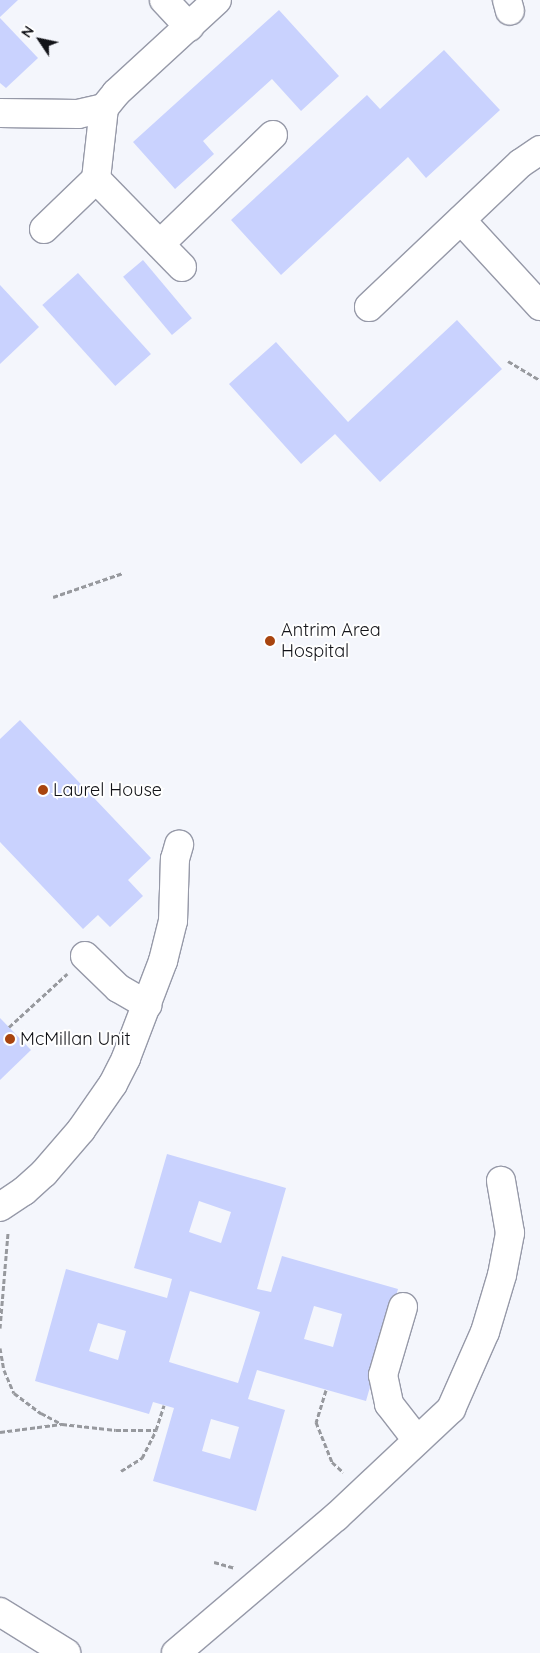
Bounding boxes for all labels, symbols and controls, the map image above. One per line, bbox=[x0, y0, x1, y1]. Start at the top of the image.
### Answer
north arrow bbox=[15, 15, 65, 65]
text: N bbox=[17, 22, 38, 41]
place label: Antrim Area Hospital bbox=[281, 620, 381, 662]
marker: Antrim Area Hospital bbox=[263, 634, 277, 648]
place label: Laurel House bbox=[53, 779, 162, 801]
marker: Laurel House bbox=[37, 784, 49, 796]
place label: McMillan Unit bbox=[20, 1028, 131, 1050]
marker: McMillan Unit bbox=[4, 1033, 16, 1045]

